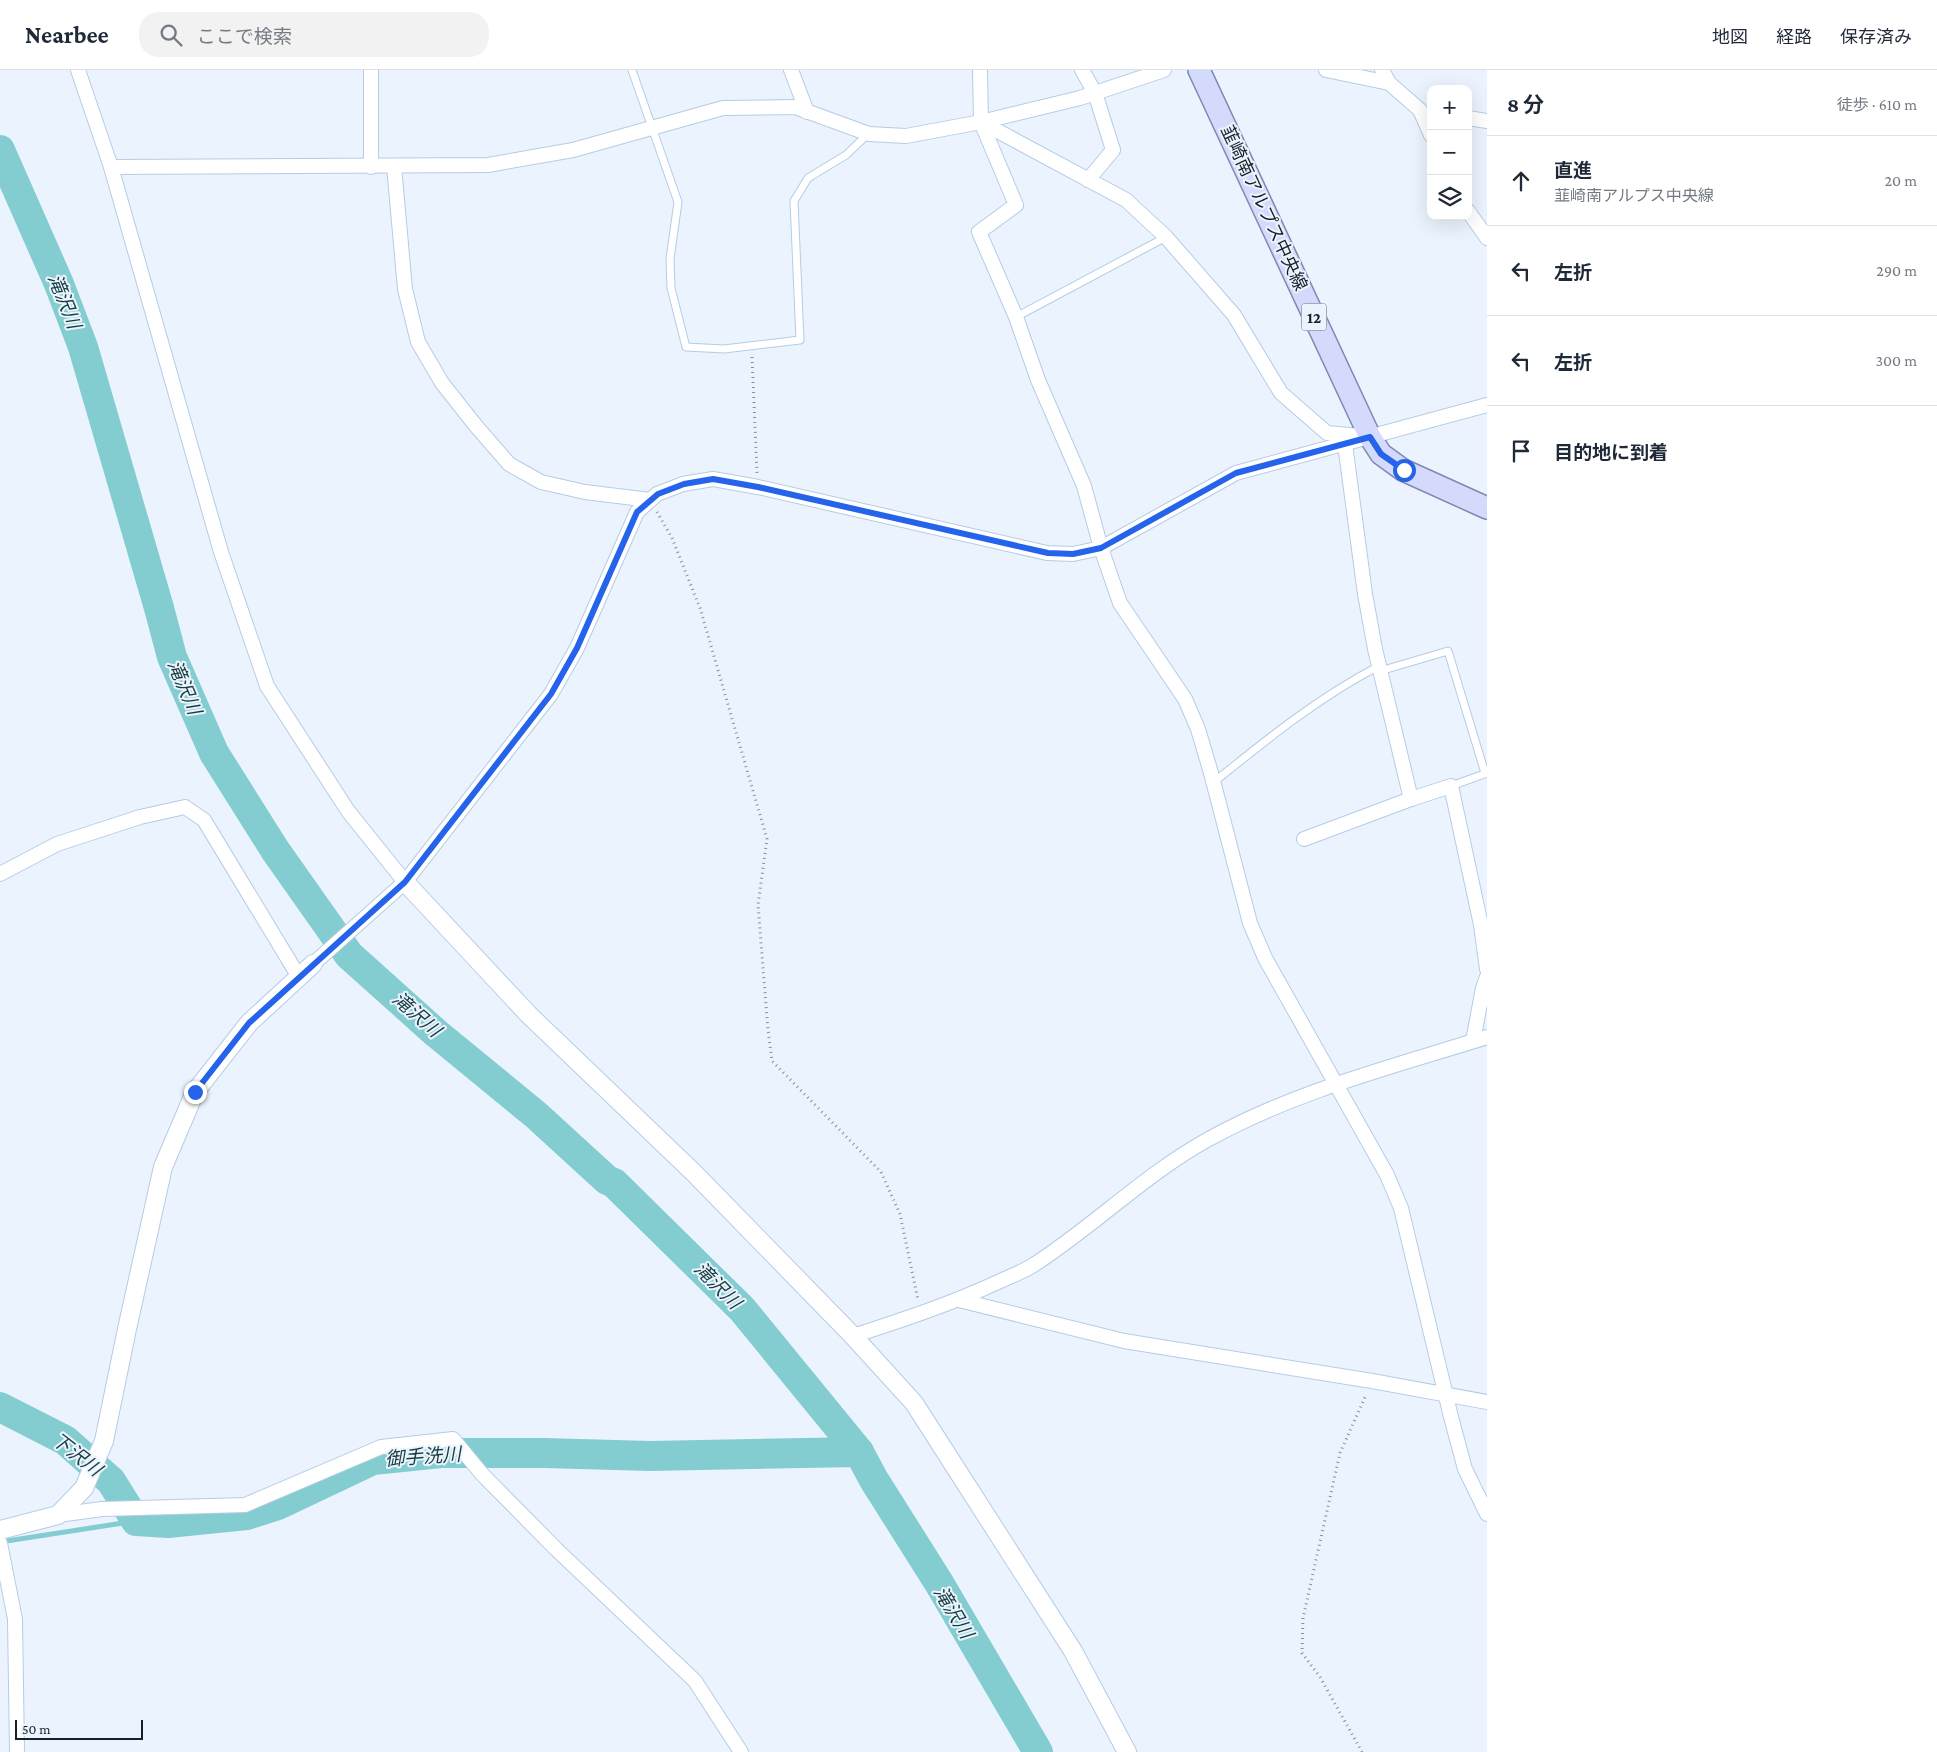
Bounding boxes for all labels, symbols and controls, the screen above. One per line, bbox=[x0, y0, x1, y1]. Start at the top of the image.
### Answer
search box bbox=[139, 12, 489, 57]
text: Nearbee bbox=[25, 21, 109, 48]
icon: search bbox=[157, 21, 185, 49]
text: ここで検索 bbox=[197, 26, 292, 47]
text: 地図 bbox=[1712, 27, 1748, 47]
text: 経路 bbox=[1776, 27, 1812, 47]
text: 保存済み bbox=[1840, 27, 1912, 47]
map controls bbox=[1427, 85, 1472, 220]
button: + bbox=[1427, 85, 1472, 130]
text: 8 分 bbox=[1507, 93, 1544, 117]
text: 徒歩 · 610 m bbox=[1837, 96, 1917, 113]
street label: 韮崎南アルプス中央線 bbox=[1217, 122, 1311, 294]
button: − bbox=[1427, 130, 1472, 175]
text: 直進 bbox=[1554, 160, 1592, 181]
icon: ahead bbox=[1507, 167, 1535, 195]
text: 20 m bbox=[1884, 172, 1917, 189]
button: layers bbox=[1427, 175, 1472, 220]
text: 韮崎南アルプス中央線 bbox=[1554, 187, 1714, 204]
icon: left bbox=[1507, 257, 1535, 285]
text: 左折 bbox=[1554, 262, 1592, 283]
text: 290 m bbox=[1876, 262, 1917, 279]
water label: 滝沢川 bbox=[44, 271, 86, 333]
road number: 12 bbox=[1302, 303, 1326, 330]
icon: left bbox=[1507, 347, 1535, 375]
text: 左折 bbox=[1554, 352, 1592, 373]
text: 300 m bbox=[1875, 352, 1917, 369]
icon: arrive bbox=[1507, 437, 1535, 465]
text: 目的地に到着 bbox=[1554, 442, 1668, 463]
route start bbox=[1393, 459, 1416, 482]
water label: 滝沢川 bbox=[164, 657, 206, 719]
water label: 滝沢川 bbox=[388, 988, 447, 1042]
route end bbox=[184, 1081, 207, 1104]
water label: 滝沢川 bbox=[690, 1258, 747, 1314]
water label: 下沢川 bbox=[48, 1429, 107, 1481]
water label: 御手洗川 bbox=[384, 1443, 464, 1470]
water label: 滝沢川 bbox=[930, 1582, 978, 1644]
scale bar bbox=[15, 1717, 142, 1740]
text: 50 m bbox=[22, 1721, 50, 1737]

